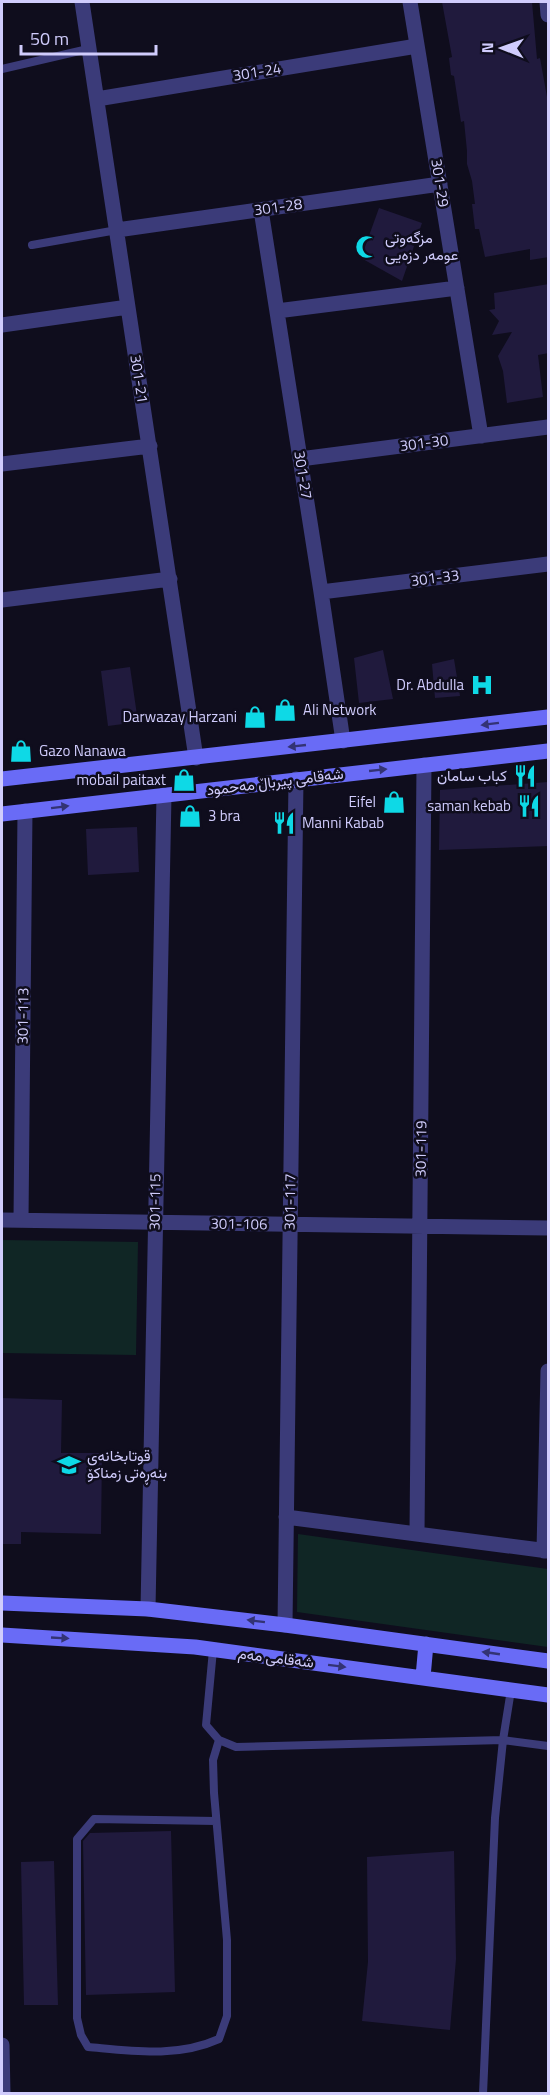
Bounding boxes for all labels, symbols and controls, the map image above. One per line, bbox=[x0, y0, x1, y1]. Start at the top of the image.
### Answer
scale bar bbox=[21, 18, 156, 56]
north arrow bbox=[472, 18, 532, 78]
text: 50 m bbox=[30, 25, 69, 52]
text: N bbox=[475, 42, 499, 53]
street label: 301-24 bbox=[231, 56, 283, 87]
street label: 301-29 bbox=[425, 157, 456, 209]
street label: 301-28 bbox=[252, 192, 304, 221]
place label: مزگەوتی عومەر دزەیی bbox=[385, 226, 458, 266]
mosque icon: مزگەوتی عومەر دزەیی bbox=[354, 234, 380, 260]
street label: 301-21 bbox=[124, 353, 155, 405]
street label: 301-30 bbox=[398, 428, 449, 457]
street label: 301-27 bbox=[288, 449, 319, 501]
street label: 301-33 bbox=[409, 563, 460, 592]
hospital icon: Dr. Abdulla bbox=[469, 672, 495, 698]
place label: Dr. Abdulla bbox=[396, 673, 464, 696]
shop icon: Ali Network bbox=[272, 697, 298, 723]
place label: Ali Network bbox=[303, 698, 377, 721]
shop icon: Darwazay Harzani bbox=[242, 704, 268, 730]
place label: Darwazay Harzani bbox=[122, 705, 237, 728]
one-way arrow bbox=[481, 719, 500, 729]
shop icon: Gazo Nanawa bbox=[8, 738, 34, 764]
place label: Gazo Nanawa bbox=[39, 739, 126, 762]
one-way arrow bbox=[287, 741, 306, 751]
street label: شەقامی پیرباڵ مەحمود bbox=[205, 762, 345, 801]
restaurant icon: کباب سامان bbox=[512, 763, 538, 789]
place label: کباب سامان bbox=[437, 764, 507, 787]
one-way arrow bbox=[369, 765, 388, 775]
shop icon: mobail paitaxt bbox=[171, 767, 197, 793]
place label: mobail paitaxt bbox=[77, 768, 167, 791]
shop icon: Eifel bbox=[381, 789, 407, 815]
place label: Eifel bbox=[349, 790, 376, 813]
restaurant icon: saman kebab bbox=[516, 793, 542, 819]
place label: saman kebab bbox=[427, 794, 511, 817]
one-way arrow bbox=[50, 802, 69, 812]
shop icon: 3 bra bbox=[177, 803, 203, 829]
place label: 3 bra bbox=[208, 804, 241, 827]
restaurant icon: Manni Kabab bbox=[271, 810, 297, 836]
place label: Manni Kabab bbox=[302, 811, 384, 834]
street label: 301-113 bbox=[11, 987, 34, 1045]
street label: 301-119 bbox=[409, 1120, 432, 1178]
street label: 301-115 bbox=[143, 1173, 166, 1231]
street label: 301-117 bbox=[278, 1173, 301, 1231]
street label: 301-106 bbox=[210, 1212, 268, 1235]
place label: قوتابخانەی بنەڕەتی زمناکۆ bbox=[87, 1444, 167, 1485]
school or university icon: قوتابخانەی بنەڕەتی زمناکۆ bbox=[56, 1452, 82, 1478]
one-way arrow bbox=[246, 1617, 265, 1626]
one-way arrow bbox=[50, 1633, 69, 1643]
street label: شەقامی مەم bbox=[237, 1641, 316, 1674]
one-way arrow bbox=[481, 1648, 500, 1657]
one-way arrow bbox=[328, 1661, 347, 1671]

